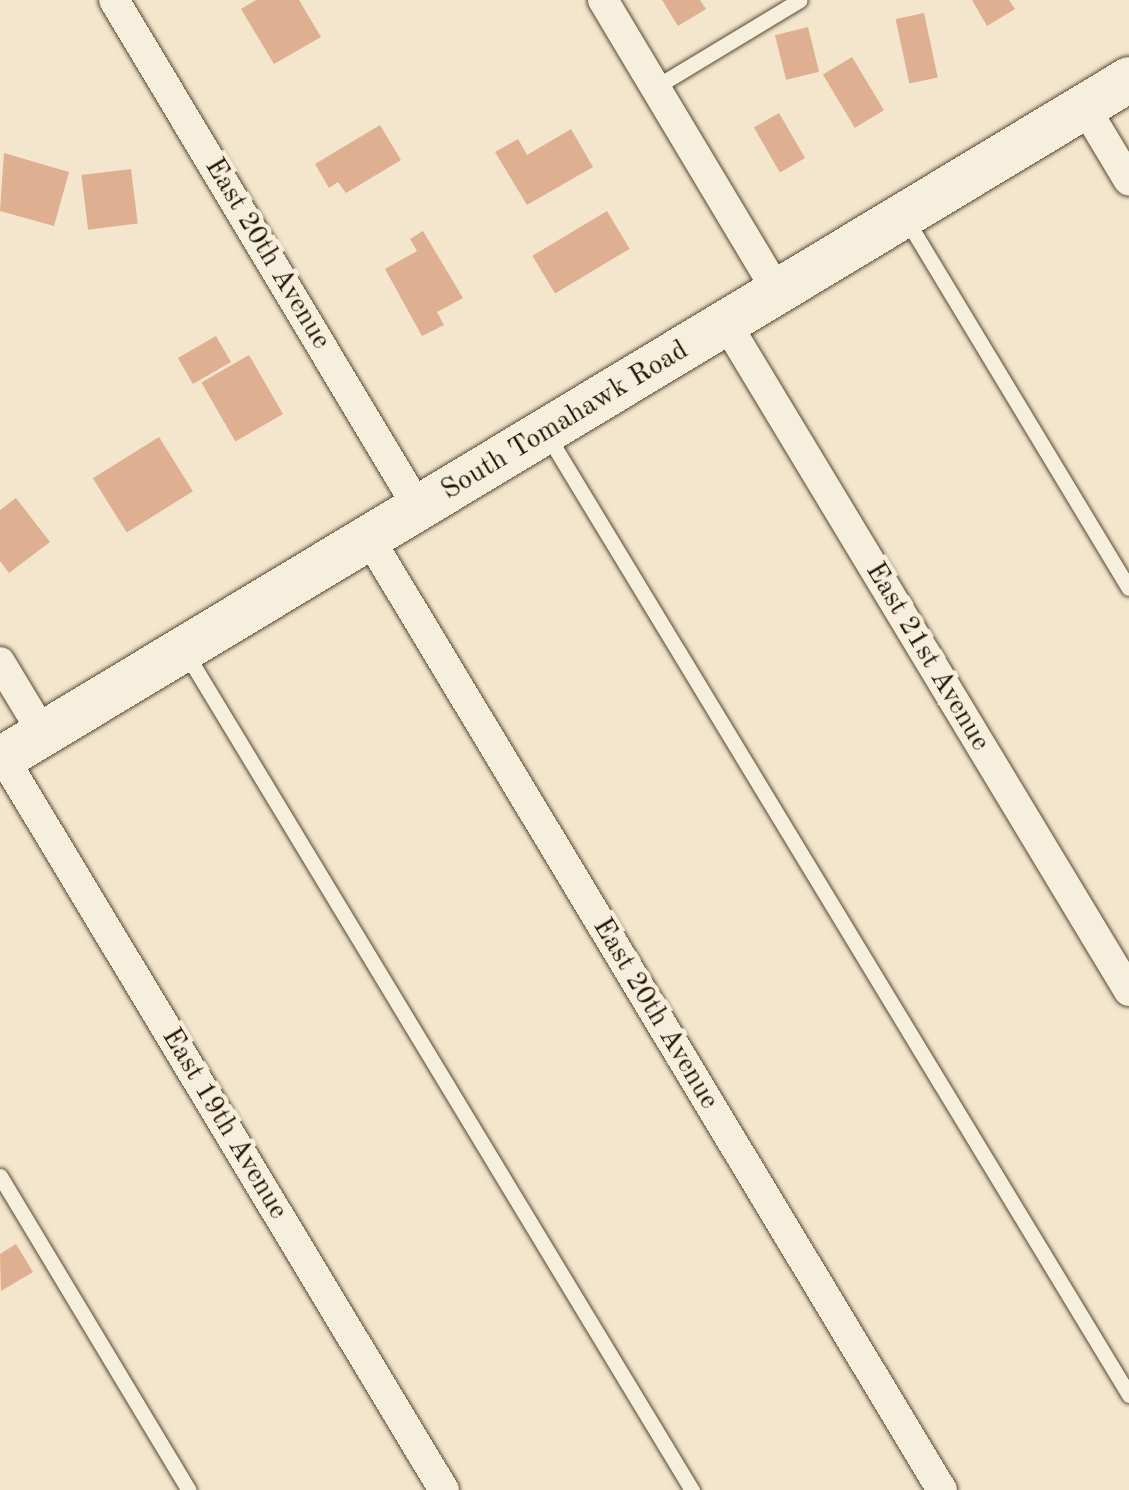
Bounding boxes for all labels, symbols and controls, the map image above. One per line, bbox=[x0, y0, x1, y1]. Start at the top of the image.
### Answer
street label: East 20th Avenue bbox=[197, 152, 337, 356]
street label: South Tomahawk Road bbox=[435, 334, 695, 508]
street label: East 21st Avenue bbox=[857, 557, 997, 757]
street label: East 20th Avenue bbox=[585, 912, 725, 1116]
street label: East 19th Avenue bbox=[154, 1022, 294, 1226]

